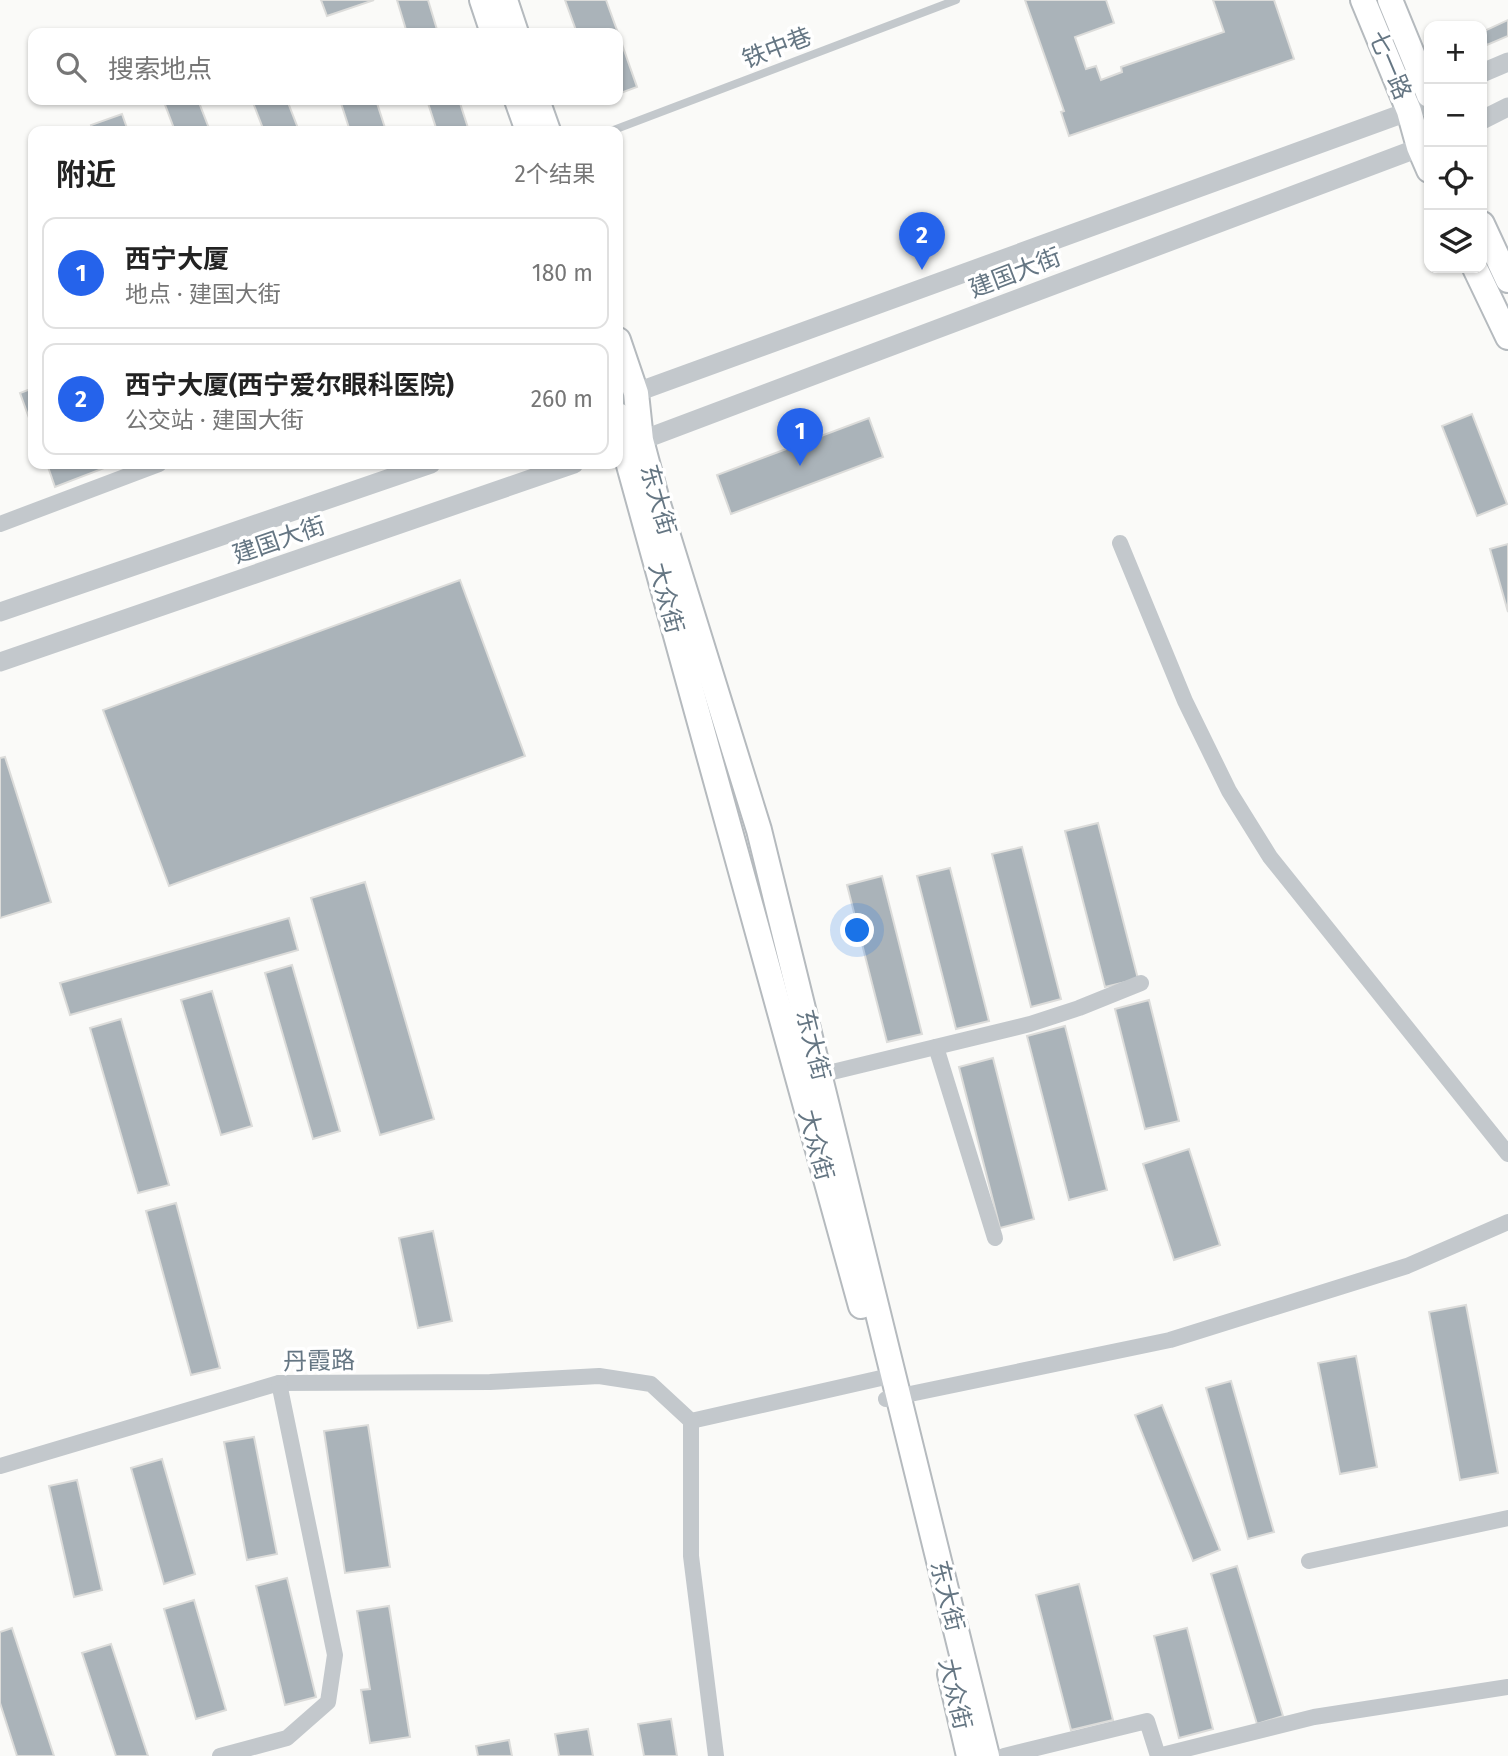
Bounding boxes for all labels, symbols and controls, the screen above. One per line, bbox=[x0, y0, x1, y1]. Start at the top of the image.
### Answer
map controls bbox=[1424, 21, 1487, 273]
button: + bbox=[1424, 21, 1487, 84]
street label: 铁中巷 bbox=[738, 22, 816, 74]
street label: 七一路 bbox=[1363, 26, 1417, 104]
search box bbox=[28, 28, 623, 105]
icon: search bbox=[52, 48, 90, 86]
text: 搜索地点 bbox=[108, 54, 212, 85]
button: − bbox=[1424, 84, 1487, 147]
button: locate bbox=[1424, 147, 1487, 210]
text: 附近 bbox=[56, 157, 116, 193]
text: 2个结果 bbox=[515, 160, 595, 188]
button: layers bbox=[1424, 210, 1487, 273]
pin: 2 bbox=[899, 212, 945, 270]
street label: 建国大街 bbox=[965, 243, 1065, 303]
text: 西宁大厦 bbox=[125, 244, 229, 275]
text: 1 bbox=[76, 259, 86, 287]
text: 180 m bbox=[532, 259, 593, 287]
text: 地点 · 建国大街 bbox=[125, 280, 281, 308]
text: 西宁大厦(西宁爱尔眼科医院) bbox=[125, 370, 454, 401]
text: 2 bbox=[75, 385, 87, 413]
text: 260 m bbox=[531, 385, 593, 413]
text: 公交站 · 建国大街 bbox=[125, 406, 304, 434]
pin: 1 bbox=[777, 408, 823, 466]
street label: 东大街 bbox=[635, 462, 681, 538]
street label: 建国大街 bbox=[229, 511, 329, 569]
street label: 大众街 bbox=[643, 560, 689, 636]
your location bbox=[840, 913, 874, 947]
street label: 东大街 bbox=[791, 1007, 835, 1083]
street label: 大众街 bbox=[793, 1107, 839, 1183]
street label: 丹霞路 bbox=[283, 1346, 355, 1376]
street label: 东大街 bbox=[925, 1558, 969, 1634]
street label: 大众街 bbox=[933, 1656, 977, 1732]

